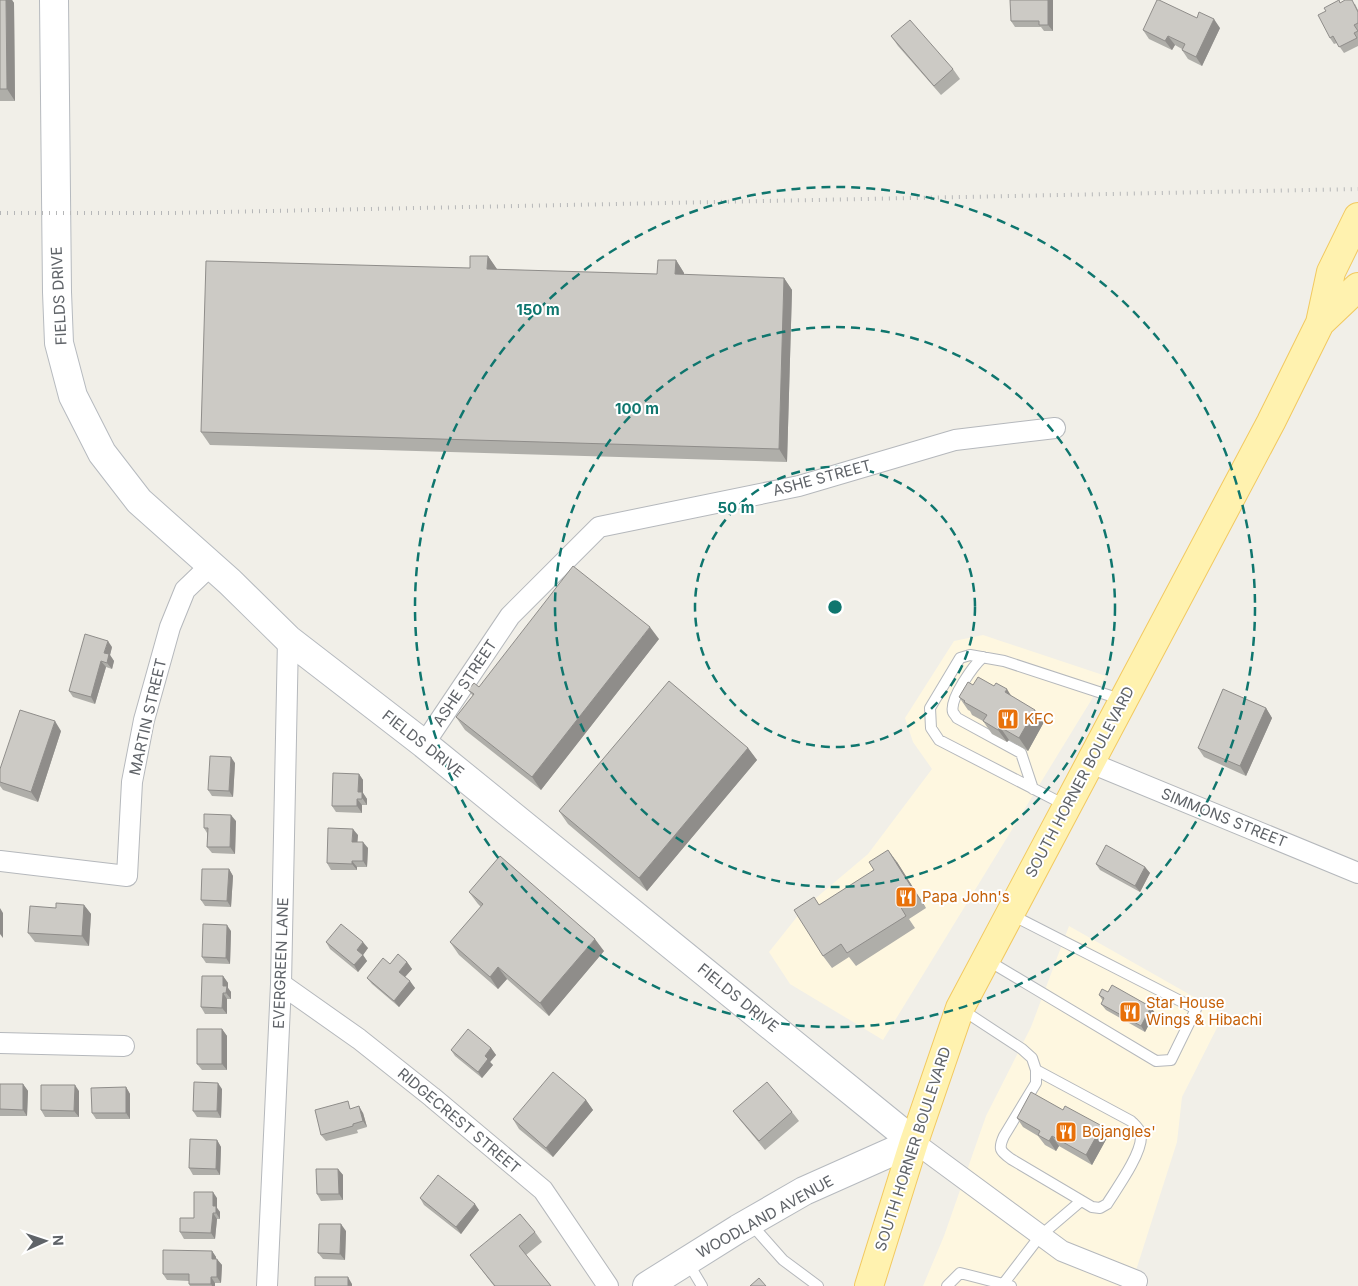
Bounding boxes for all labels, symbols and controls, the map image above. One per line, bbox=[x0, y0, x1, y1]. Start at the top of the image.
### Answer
street label: FIELDS DRIVE bbox=[46, 246, 71, 346]
text: 150 m bbox=[516, 300, 560, 319]
text: 100 m bbox=[615, 399, 659, 418]
street label: ASHE STREET bbox=[771, 455, 873, 500]
text: 50 m bbox=[718, 498, 754, 517]
centre of rings bbox=[826, 598, 844, 616]
street label: ASHE STREET bbox=[428, 636, 501, 730]
street label: MARTIN STREET bbox=[125, 657, 170, 777]
street label: SOUTH HORNER BOULEVARD bbox=[1021, 683, 1138, 881]
street label: FIELDS DRIVE bbox=[378, 706, 468, 782]
restaurant icon: KFC bbox=[996, 707, 1020, 731]
place label: KFC bbox=[1024, 709, 1054, 728]
street label: SIMMONS STREET bbox=[1158, 784, 1290, 851]
restaurant icon: Papa John's bbox=[894, 885, 918, 909]
place label: Papa John's bbox=[922, 887, 1010, 906]
street label: EVERGREEN LANE bbox=[269, 897, 292, 1029]
street label: FIELDS DRIVE bbox=[694, 959, 783, 1036]
place label: Star House Wings & Hibachi bbox=[1146, 993, 1262, 1029]
restaurant icon: Star House Wings & Hibachi bbox=[1118, 1000, 1142, 1024]
street label: SOUTH HORNER BOULEVARD bbox=[870, 1044, 955, 1253]
street label: RIDGECREST STREET bbox=[394, 1064, 525, 1178]
restaurant icon: Bojangles' bbox=[1054, 1120, 1078, 1144]
place label: Bojangles' bbox=[1082, 1122, 1156, 1141]
street label: WOODLAND AVENUE bbox=[693, 1171, 837, 1262]
north arrow bbox=[20, 1216, 70, 1266]
text: N bbox=[50, 1235, 67, 1246]

